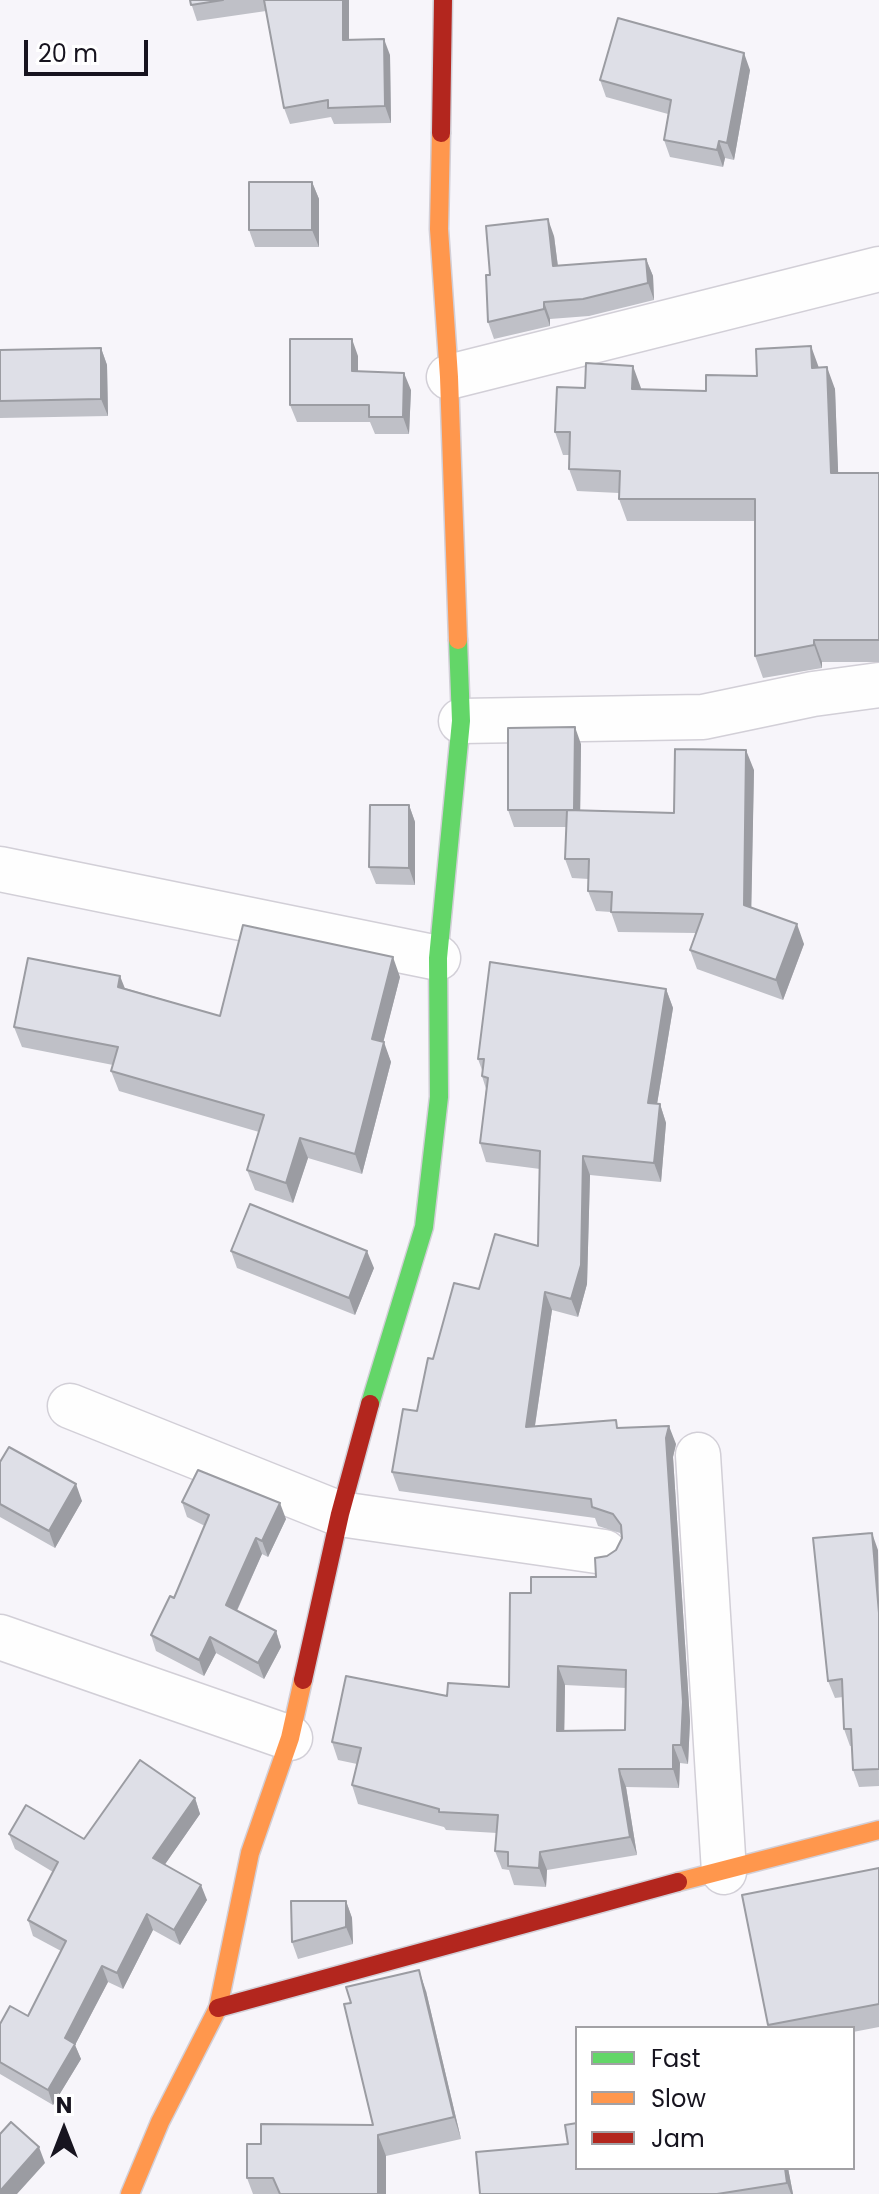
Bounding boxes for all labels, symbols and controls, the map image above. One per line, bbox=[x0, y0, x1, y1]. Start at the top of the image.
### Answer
scale bar bbox=[28, 24, 152, 74]
text: 20 m bbox=[38, 37, 98, 70]
legend bbox=[575, 2026, 855, 2170]
text: Fast bbox=[651, 2042, 701, 2075]
text: Slow bbox=[651, 2082, 706, 2115]
north arrow bbox=[24, 2090, 104, 2170]
text: N bbox=[56, 2090, 72, 2121]
text: Jam bbox=[651, 2122, 705, 2155]

